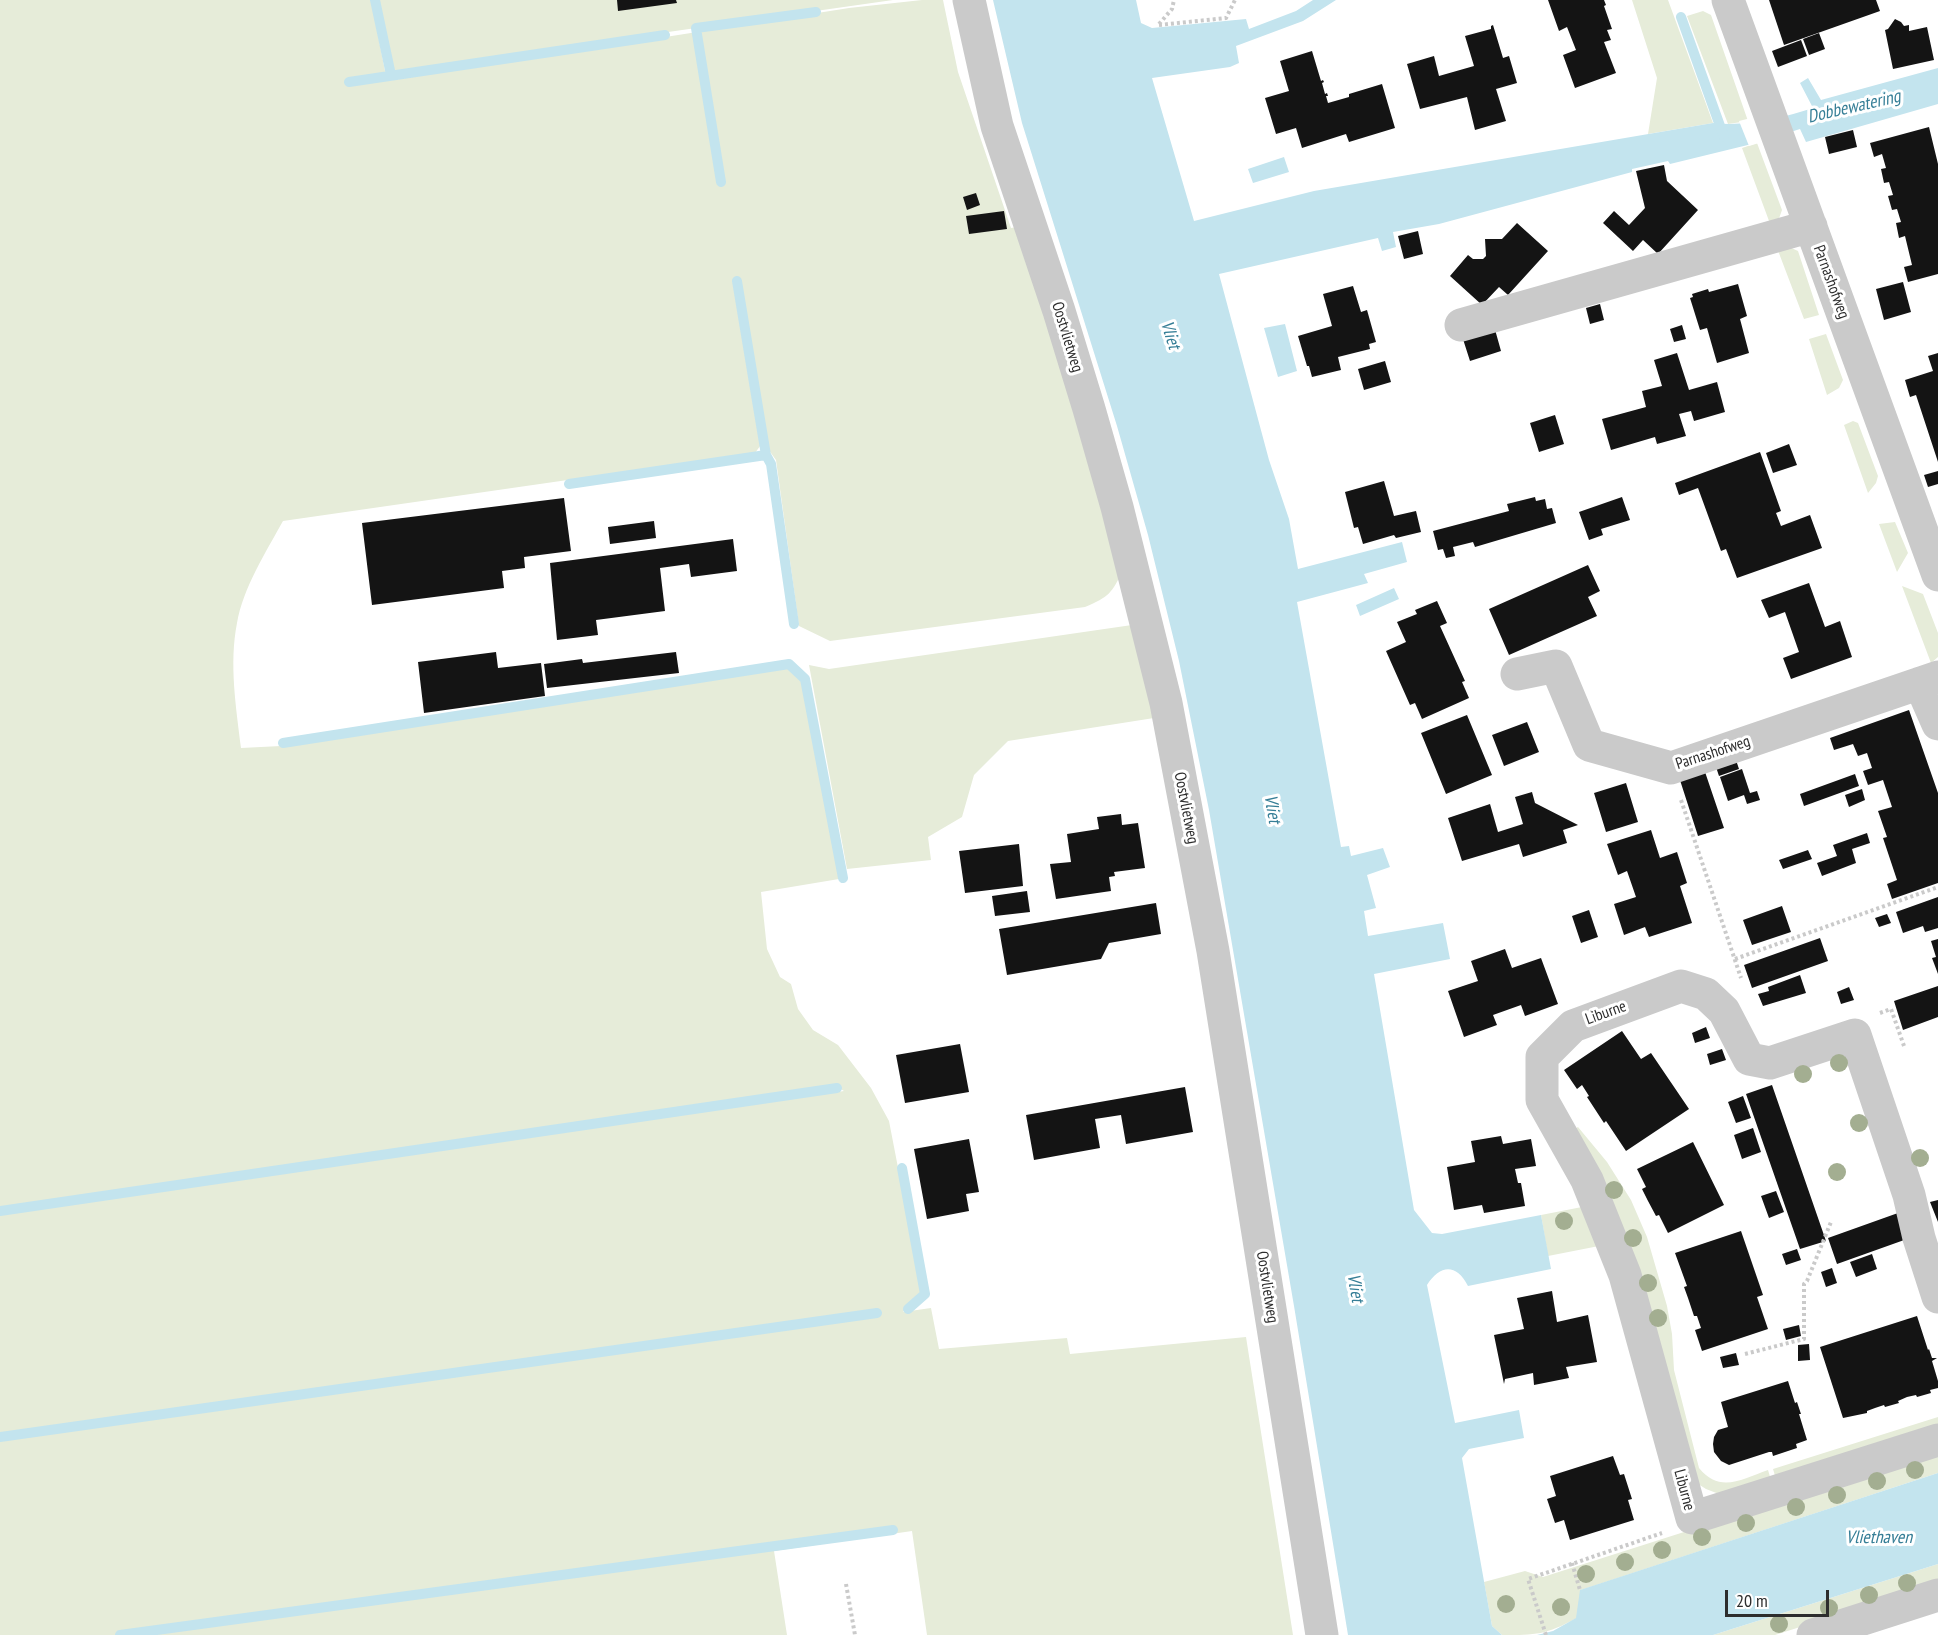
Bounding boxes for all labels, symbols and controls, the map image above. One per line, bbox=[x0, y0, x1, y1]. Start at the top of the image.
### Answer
water label: Dobbewatering bbox=[1805, 86, 1903, 128]
street label: Parnashofweg bbox=[1809, 243, 1853, 321]
street label: Oostvlietweg bbox=[1047, 300, 1087, 374]
water label: Vliet bbox=[1155, 318, 1185, 352]
street label: Parnashofweg bbox=[1673, 732, 1753, 774]
street label: Oostvlietweg bbox=[1170, 771, 1202, 845]
water label: Vliet bbox=[1259, 793, 1285, 825]
street label: Liburne bbox=[1583, 997, 1629, 1029]
street label: Oostvlietweg bbox=[1252, 1250, 1282, 1324]
water label: Vliet bbox=[1342, 1272, 1368, 1304]
street label: Liburne bbox=[1669, 1467, 1699, 1513]
water label: Vliethaven bbox=[1846, 1527, 1912, 1549]
scale bar bbox=[1728, 1578, 1832, 1616]
text: 20 m bbox=[1736, 1589, 1768, 1612]

